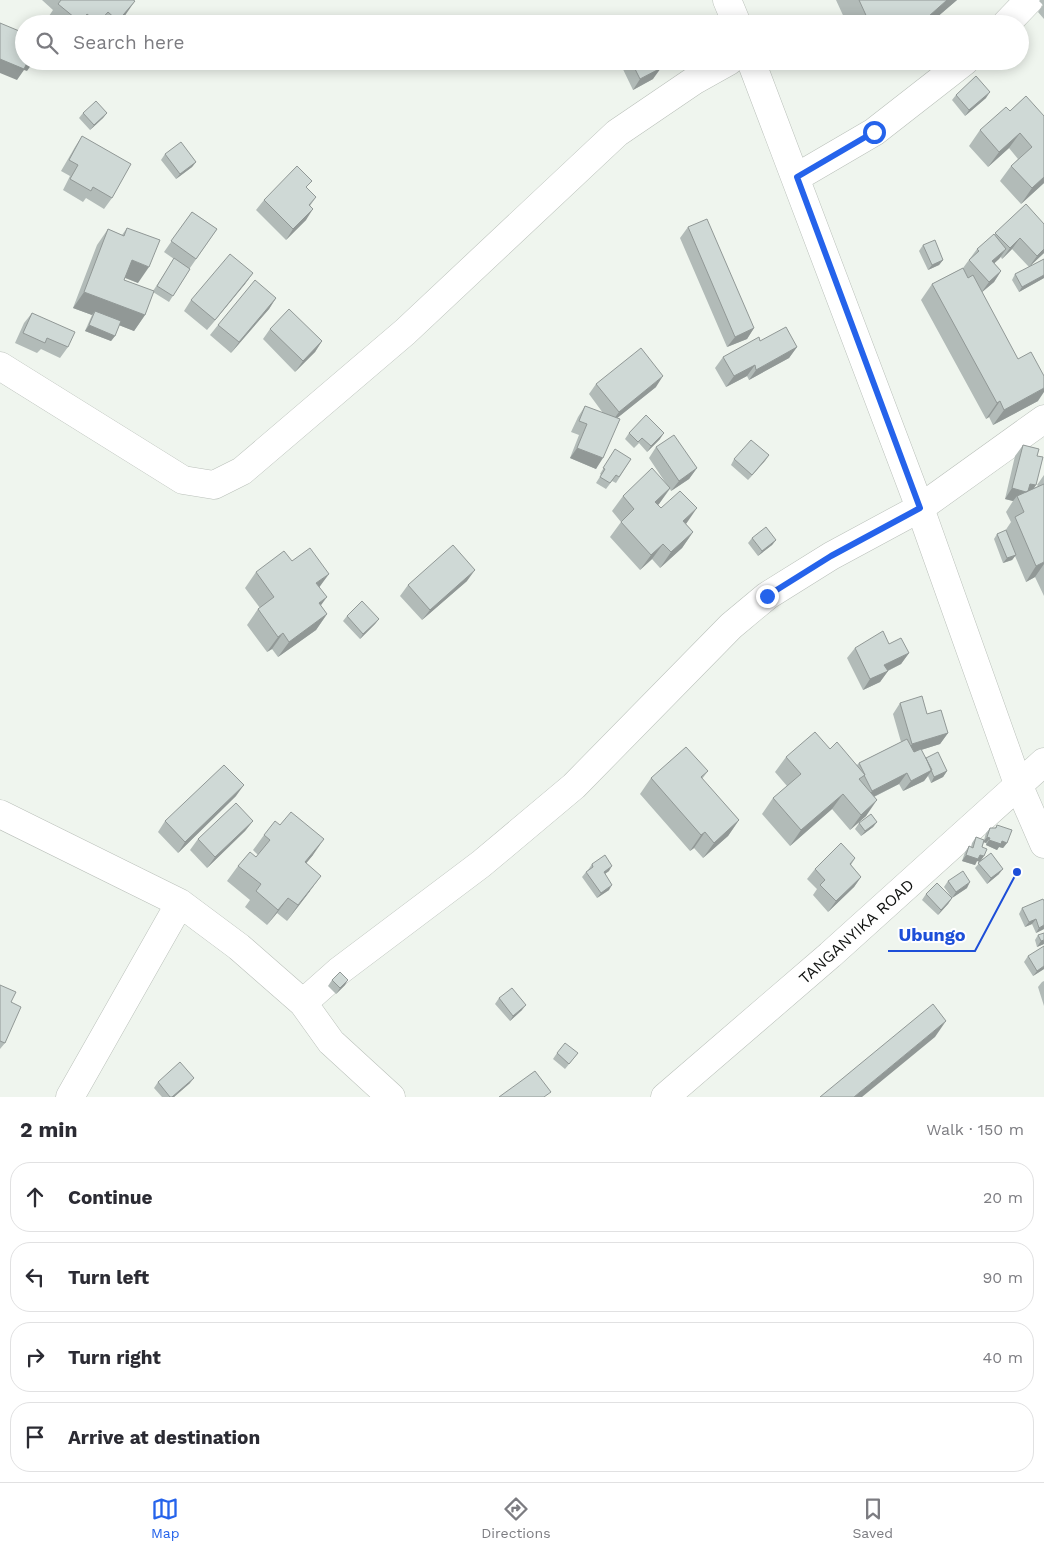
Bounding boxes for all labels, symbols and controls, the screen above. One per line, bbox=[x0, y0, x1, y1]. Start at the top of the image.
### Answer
search box bbox=[15, 15, 1029, 70]
icon: search bbox=[33, 29, 61, 57]
text: Search here bbox=[73, 31, 184, 54]
route start bbox=[863, 121, 886, 144]
route end bbox=[756, 585, 779, 608]
street label: TANGANYIKA ROAD bbox=[795, 875, 918, 988]
callout: Ubungo bbox=[888, 918, 975, 951]
text: Ubungo bbox=[898, 924, 966, 945]
text: 2 min bbox=[20, 1117, 77, 1142]
text: Walk · 150 m bbox=[926, 1120, 1024, 1139]
icon: ahead bbox=[21, 1183, 49, 1211]
text: Continue bbox=[68, 1186, 152, 1209]
text: 20 m bbox=[983, 1188, 1023, 1207]
icon: left bbox=[21, 1263, 49, 1291]
text: Turn left bbox=[68, 1266, 149, 1289]
text: 90 m bbox=[982, 1268, 1023, 1287]
icon: right bbox=[21, 1343, 49, 1371]
text: Turn right bbox=[68, 1346, 161, 1369]
text: 40 m bbox=[983, 1348, 1023, 1367]
icon: arrive bbox=[21, 1423, 49, 1451]
text: Arrive at destination bbox=[68, 1426, 260, 1449]
tab: Map bbox=[151, 1495, 180, 1541]
tab: Directions bbox=[481, 1495, 551, 1541]
tab: Saved bbox=[852, 1495, 893, 1541]

